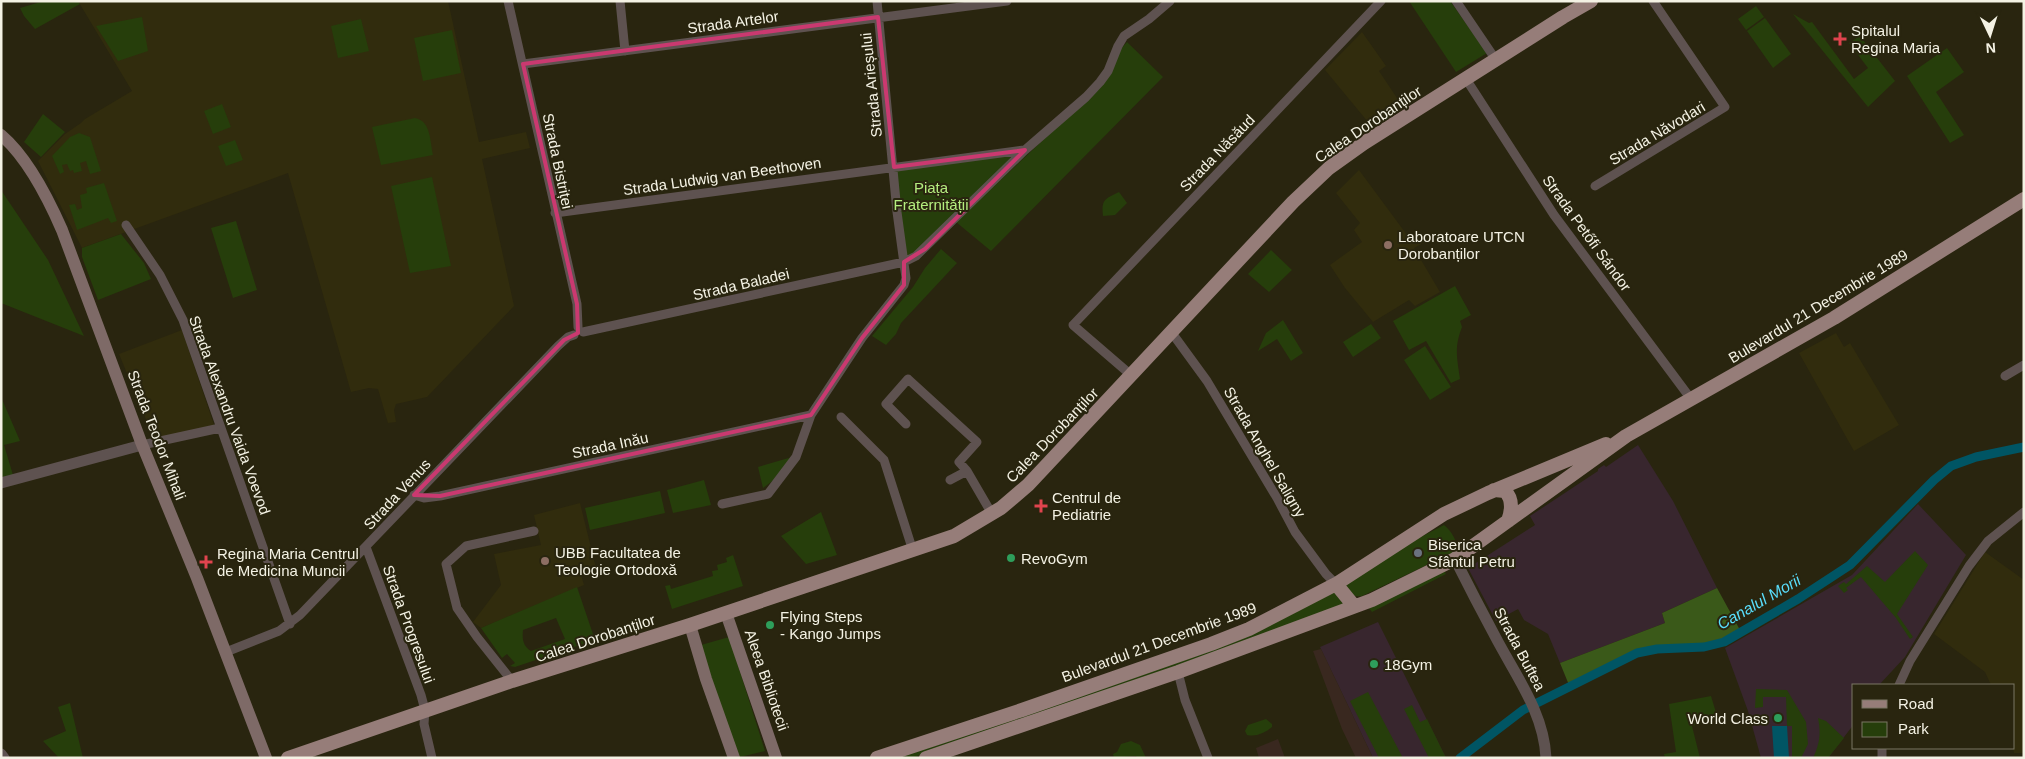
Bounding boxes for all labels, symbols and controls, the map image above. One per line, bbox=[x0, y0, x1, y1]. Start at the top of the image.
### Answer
street label: Strada Artelor bbox=[686, 7, 780, 37]
north arrow bbox=[1965, 10, 2015, 60]
place label: Spitalul Regina Maria bbox=[1851, 22, 1941, 56]
street label: Strada Arieșului bbox=[857, 32, 885, 138]
marker: Spitalul Regina Maria bbox=[1833, 32, 1847, 46]
text: N bbox=[1985, 40, 1997, 56]
street label: Calea Dorobanților bbox=[1311, 82, 1425, 166]
street label: Strada Năvodari bbox=[1606, 98, 1708, 168]
street label: Strada Năsăud bbox=[1176, 111, 1258, 195]
street label: Strada Bistriței bbox=[540, 112, 576, 210]
street label: Strada Ludwig van Beethoven bbox=[622, 154, 822, 198]
street label: Strada Petőfi Sándor bbox=[1539, 172, 1635, 294]
park label: Piața Fraternității bbox=[893, 179, 969, 213]
place label: Laboratoare UTCN Dorobanților bbox=[1398, 228, 1525, 262]
marker: Laboratoare UTCN Dorobanților bbox=[1382, 239, 1394, 251]
street label: Bulevardul 21 Decembrie 1989 bbox=[1725, 246, 1911, 366]
street label: Strada Baladei bbox=[691, 265, 791, 303]
street label: Strada Alexandru Vaida Voevod bbox=[186, 313, 274, 517]
street label: Strada Teodor Mihali bbox=[124, 368, 190, 502]
street label: Calea Dorobanților bbox=[1002, 384, 1102, 486]
street label: Strada Anghel Saligny bbox=[1221, 384, 1310, 521]
street label: Strada Inău bbox=[570, 429, 650, 461]
street label: Strada Venus bbox=[360, 455, 434, 533]
place label: Centrul de Pediatrie bbox=[1052, 489, 1121, 523]
marker: Centrul de Pediatrie bbox=[1034, 499, 1048, 513]
place label: Biserica Sfântul Petru bbox=[1428, 536, 1515, 570]
place label: UBB Facultatea de Teologie Ortodoxă bbox=[555, 544, 681, 578]
place label: Regina Maria Centrul de Medicina Muncii bbox=[217, 545, 359, 579]
marker: Biserica Sfântul Petru bbox=[1412, 547, 1424, 559]
place label: RevoGym bbox=[1021, 550, 1088, 567]
marker: RevoGym bbox=[1005, 552, 1017, 564]
marker: Regina Maria Centrul de Medicina Muncii bbox=[199, 555, 213, 569]
marker: UBB Facultatea de Teologie Ortodoxă bbox=[539, 555, 551, 567]
street label: Strada Progresului bbox=[380, 563, 438, 685]
water label: Canalul Morii bbox=[1714, 571, 1804, 633]
street label: Bulevardul 21 Decembrie 1989 bbox=[1059, 599, 1259, 685]
street label: Strada Buftea bbox=[1491, 605, 1549, 694]
place label: Flying Steps - Kango Jumps bbox=[780, 608, 881, 642]
street label: Calea Dorobanților bbox=[533, 611, 657, 665]
marker: Flying Steps - Kango Jumps bbox=[764, 619, 776, 631]
street label: Aleea Bibliotecii bbox=[742, 627, 792, 733]
place label: 18Gym bbox=[1384, 656, 1432, 673]
marker: 18Gym bbox=[1368, 658, 1380, 670]
legend bbox=[1852, 684, 2015, 749]
text: Road bbox=[1898, 695, 1934, 712]
place label: World Class bbox=[1687, 710, 1768, 727]
marker: World Class bbox=[1772, 712, 1784, 724]
text: Park bbox=[1898, 720, 1929, 737]

